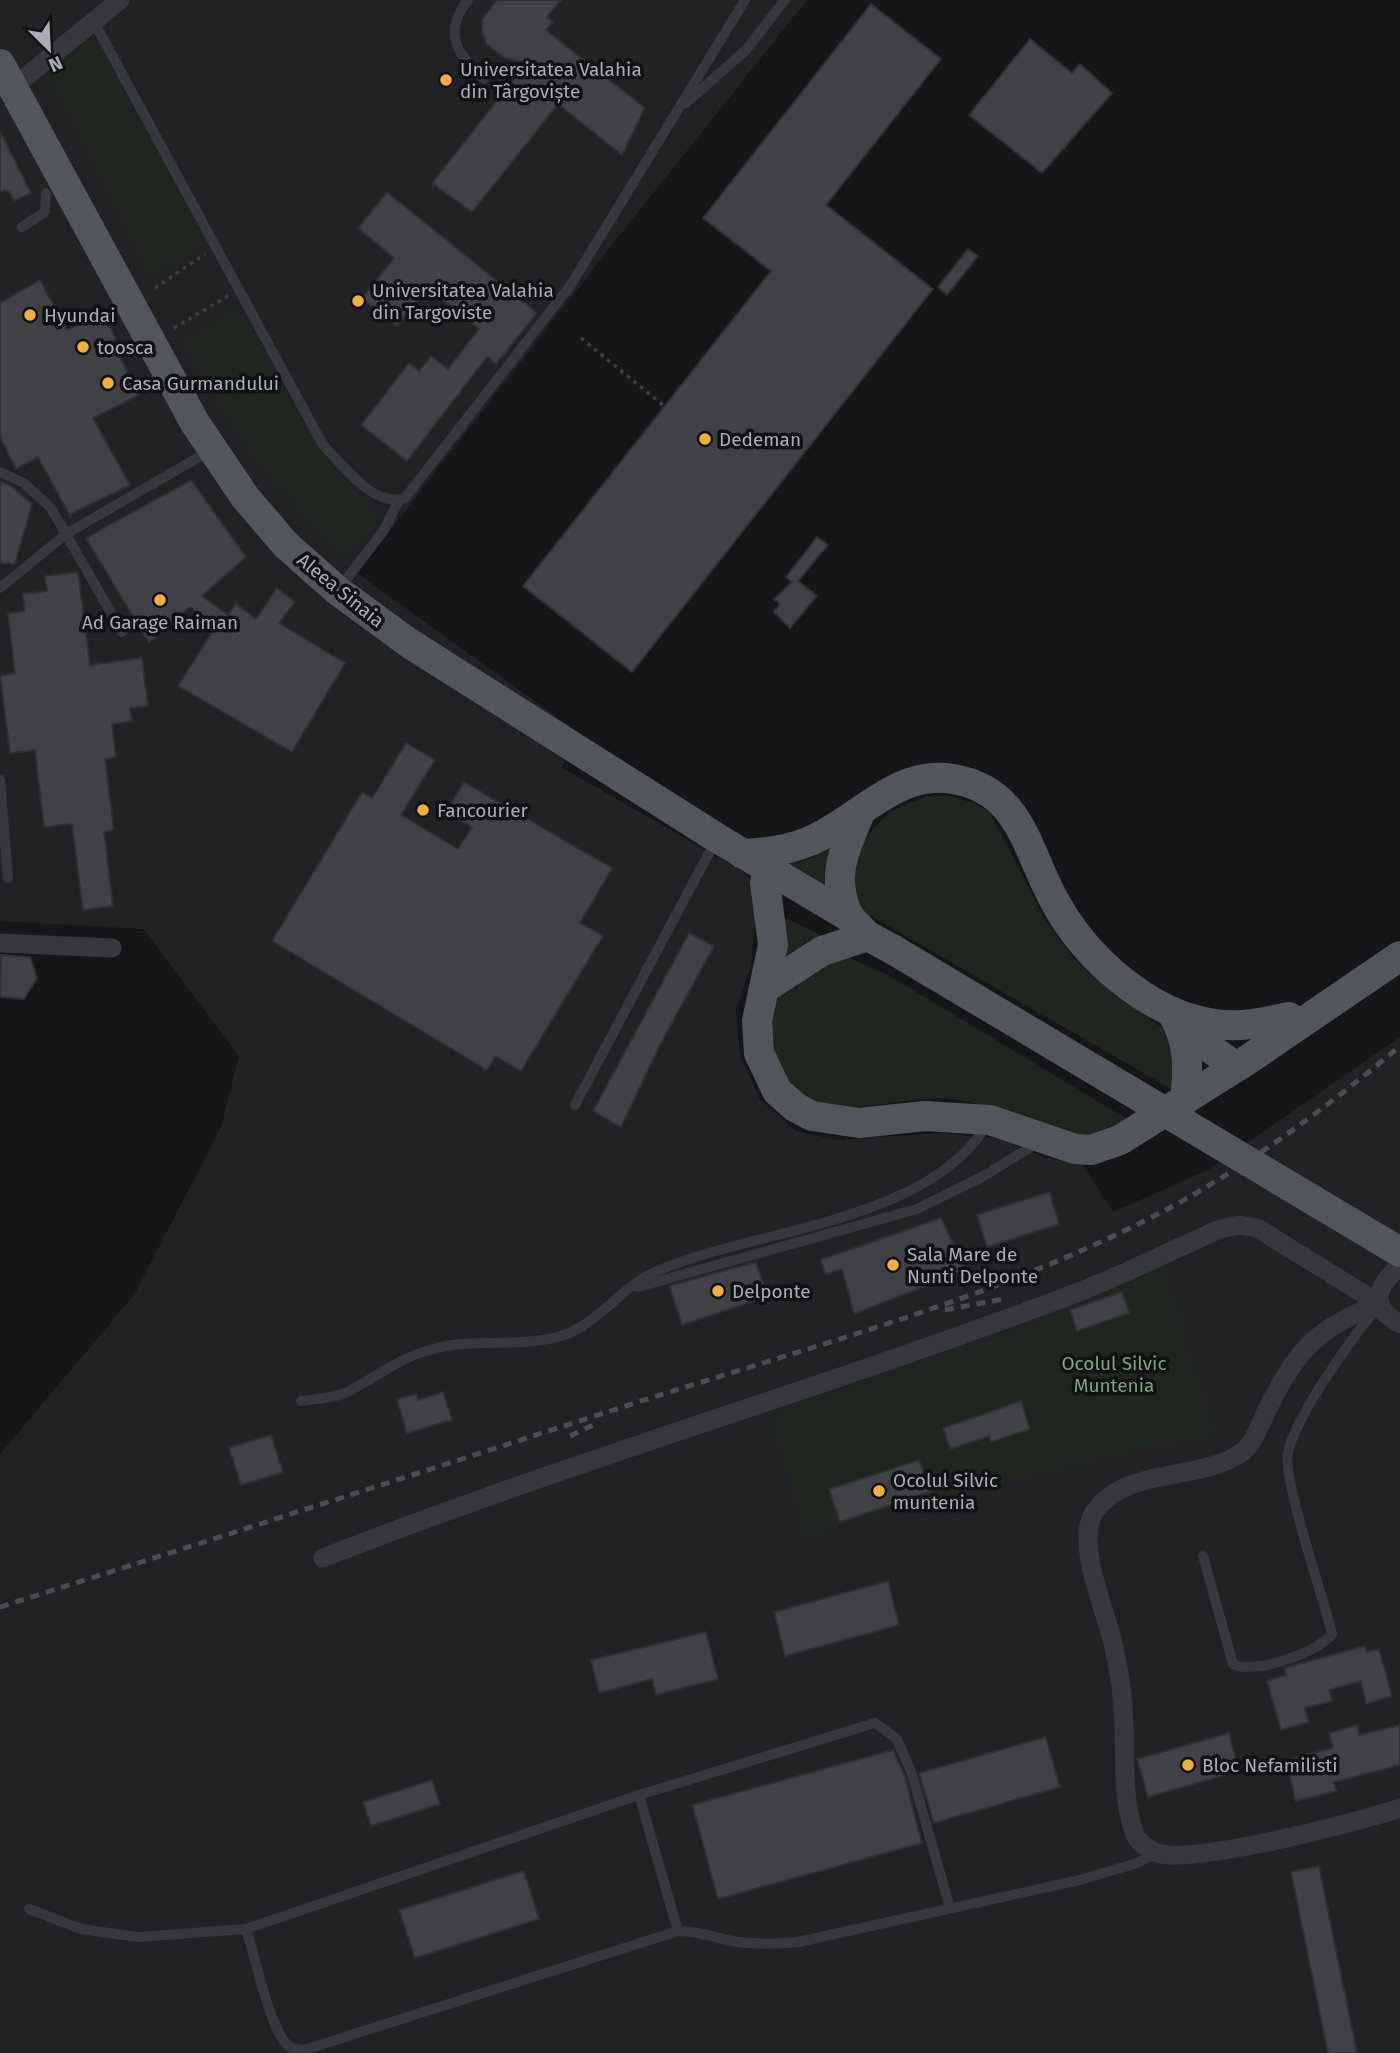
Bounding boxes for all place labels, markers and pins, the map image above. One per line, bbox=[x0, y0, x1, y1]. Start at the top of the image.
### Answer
place label: Universitatea Valahia din Târgoviște bbox=[460, 58, 642, 104]
marker: Universitatea Valahia din Târgoviște bbox=[438, 72, 454, 88]
place label: Universitatea Valahia din Targoviste bbox=[372, 279, 554, 324]
marker: Universitatea Valahia din Targoviste bbox=[350, 293, 366, 309]
place label: Hyundai bbox=[44, 304, 116, 327]
marker: Hyundai bbox=[22, 307, 38, 323]
place label: toosca bbox=[97, 336, 154, 359]
marker: toosca bbox=[75, 339, 91, 355]
place label: Casa Gurmandului bbox=[122, 372, 279, 395]
marker: Casa Gurmandului bbox=[100, 375, 116, 391]
place label: Dedeman bbox=[719, 428, 801, 451]
marker: Dedeman bbox=[697, 431, 713, 447]
marker: Ad Garage Raiman bbox=[152, 592, 168, 608]
place label: Ad Garage Raiman bbox=[82, 611, 238, 634]
place label: Fancourier bbox=[437, 799, 529, 822]
marker: Fancourier bbox=[415, 802, 431, 818]
place label: Sala Mare de Nunti Delponte bbox=[907, 1243, 1038, 1288]
marker: Sala Mare de Nunti Delponte bbox=[885, 1257, 901, 1273]
place label: Delponte bbox=[732, 1280, 811, 1303]
marker: Delponte bbox=[710, 1283, 726, 1299]
place label: Ocolul Silvic muntenia bbox=[893, 1469, 998, 1514]
marker: Ocolul Silvic muntenia bbox=[871, 1483, 887, 1499]
place label: Bloc Nefamilisti bbox=[1202, 1754, 1338, 1777]
marker: Bloc Nefamilisti bbox=[1180, 1757, 1196, 1773]

